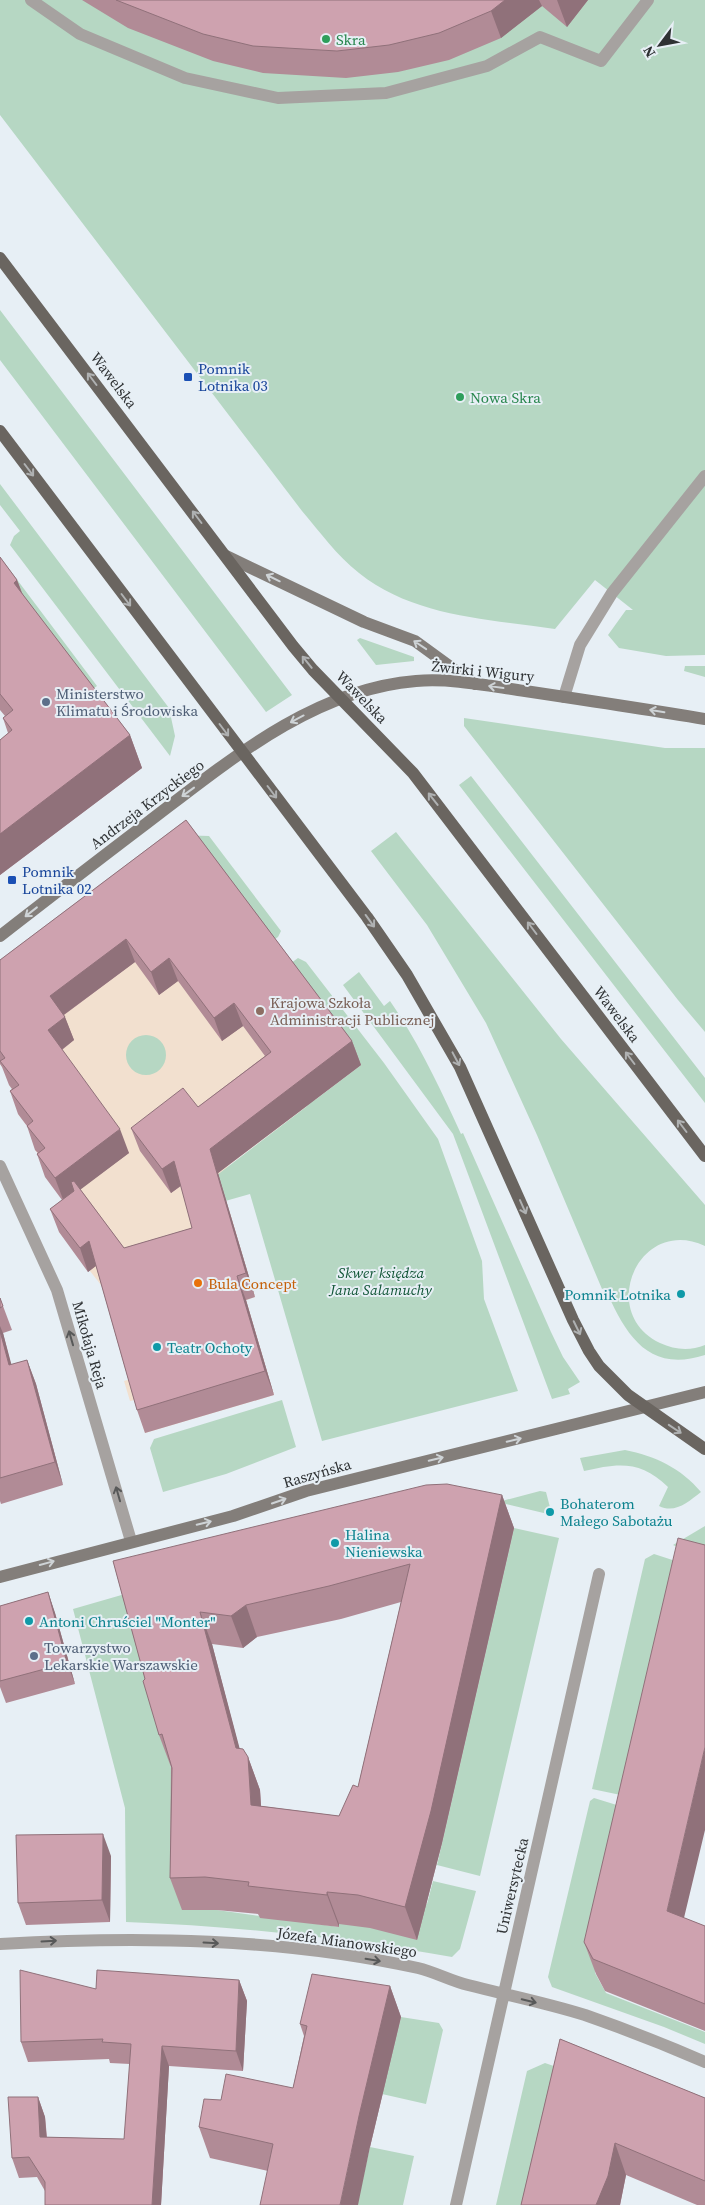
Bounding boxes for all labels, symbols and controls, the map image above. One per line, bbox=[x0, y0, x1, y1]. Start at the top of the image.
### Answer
north arrow bbox=[635, 20, 685, 70]
place label: Skra bbox=[336, 29, 366, 50]
marker: Skra bbox=[320, 33, 332, 45]
text: N bbox=[638, 42, 660, 62]
street label: Wawelska bbox=[86, 347, 142, 413]
place label: Pomnik Lotnika 03 bbox=[198, 358, 268, 396]
marker: Pomnik Lotnika 03 bbox=[182, 371, 194, 383]
one-way arrow bbox=[87, 372, 97, 386]
place label: Nowa Skra bbox=[470, 387, 541, 408]
marker: Nowa Skra bbox=[454, 391, 466, 403]
one-way arrow bbox=[24, 463, 34, 477]
one-way arrow bbox=[191, 511, 202, 524]
one-way arrow bbox=[265, 573, 280, 583]
one-way arrow bbox=[121, 593, 132, 606]
one-way arrow bbox=[414, 640, 428, 650]
street label: Żwirki i Wigury bbox=[431, 655, 536, 687]
one-way arrow bbox=[302, 656, 313, 669]
street label: Wawelska bbox=[332, 666, 393, 728]
one-way arrow bbox=[488, 682, 504, 692]
place label: Ministerstwo Klimatu i Środowiska bbox=[56, 683, 199, 721]
marker: Ministerstwo Klimatu i Środowiska bbox=[40, 696, 52, 708]
one-way arrow bbox=[649, 706, 665, 716]
one-way arrow bbox=[290, 715, 305, 724]
one-way arrow bbox=[219, 723, 230, 736]
street label: Andrzeja Krzyckiego bbox=[86, 754, 208, 854]
one-way arrow bbox=[266, 785, 277, 798]
one-way arrow bbox=[181, 787, 195, 797]
one-way arrow bbox=[427, 793, 438, 806]
place label: Pomnik Lotnika 02 bbox=[22, 861, 92, 899]
marker: Pomnik Lotnika 02 bbox=[6, 874, 18, 886]
one-way arrow bbox=[25, 906, 38, 917]
one-way arrow bbox=[365, 914, 375, 928]
one-way arrow bbox=[526, 922, 537, 935]
street label: Wawelska bbox=[589, 981, 645, 1047]
place label: Krajowa Szkoła Administracji Publicznej bbox=[270, 992, 434, 1030]
marker: Krajowa Szkoła Administracji Publicznej bbox=[254, 1005, 266, 1017]
one-way arrow bbox=[452, 1051, 461, 1066]
one-way arrow bbox=[625, 1051, 635, 1065]
one-way arrow bbox=[677, 1120, 688, 1133]
one-way arrow bbox=[519, 1199, 529, 1214]
park label: Skwer księdza Jana Salamuchy bbox=[328, 1262, 433, 1300]
place label: Bula Concept bbox=[208, 1273, 297, 1294]
marker: Bula Concept bbox=[192, 1277, 204, 1289]
place label: Pomnik Lotnika bbox=[564, 1284, 671, 1305]
marker: Pomnik Lotnika bbox=[675, 1288, 687, 1300]
street label: Mikołaja Reja bbox=[67, 1299, 113, 1392]
one-way arrow bbox=[572, 1320, 582, 1335]
one-way arrow bbox=[66, 1331, 76, 1347]
place label: Teatr Ochoty bbox=[167, 1337, 253, 1358]
marker: Teatr Ochoty bbox=[151, 1341, 163, 1353]
one-way arrow bbox=[668, 1424, 682, 1434]
one-way arrow bbox=[505, 1435, 521, 1444]
street label: Raszyńska bbox=[281, 1453, 354, 1493]
one-way arrow bbox=[427, 1454, 443, 1463]
one-way arrow bbox=[112, 1487, 122, 1503]
place label: Bohaterom Małego Sabotażu bbox=[560, 1493, 673, 1531]
one-way arrow bbox=[271, 1495, 287, 1505]
marker: Bohaterom Małego Sabotażu bbox=[544, 1506, 556, 1518]
one-way arrow bbox=[196, 1518, 212, 1527]
place label: Halina Nieniewska bbox=[345, 1524, 423, 1562]
marker: Halina Nieniewska bbox=[329, 1537, 341, 1549]
one-way arrow bbox=[39, 1558, 55, 1568]
place label: Antoni Chruściel "Monter" bbox=[39, 1611, 216, 1632]
marker: Antoni Chruściel "Monter" bbox=[23, 1615, 35, 1627]
place label: Towarzystwo Lekarskie Warszawskie bbox=[44, 1637, 198, 1675]
marker: Towarzystwo Lekarskie Warszawskie bbox=[28, 1650, 40, 1662]
street label: Uniwersytecka bbox=[491, 1835, 533, 1936]
street label: Józefa Mianowskiego bbox=[275, 1922, 418, 1962]
one-way arrow bbox=[40, 1937, 56, 1946]
one-way arrow bbox=[202, 1938, 219, 1948]
one-way arrow bbox=[364, 1955, 380, 1965]
one-way arrow bbox=[521, 1997, 537, 2006]

